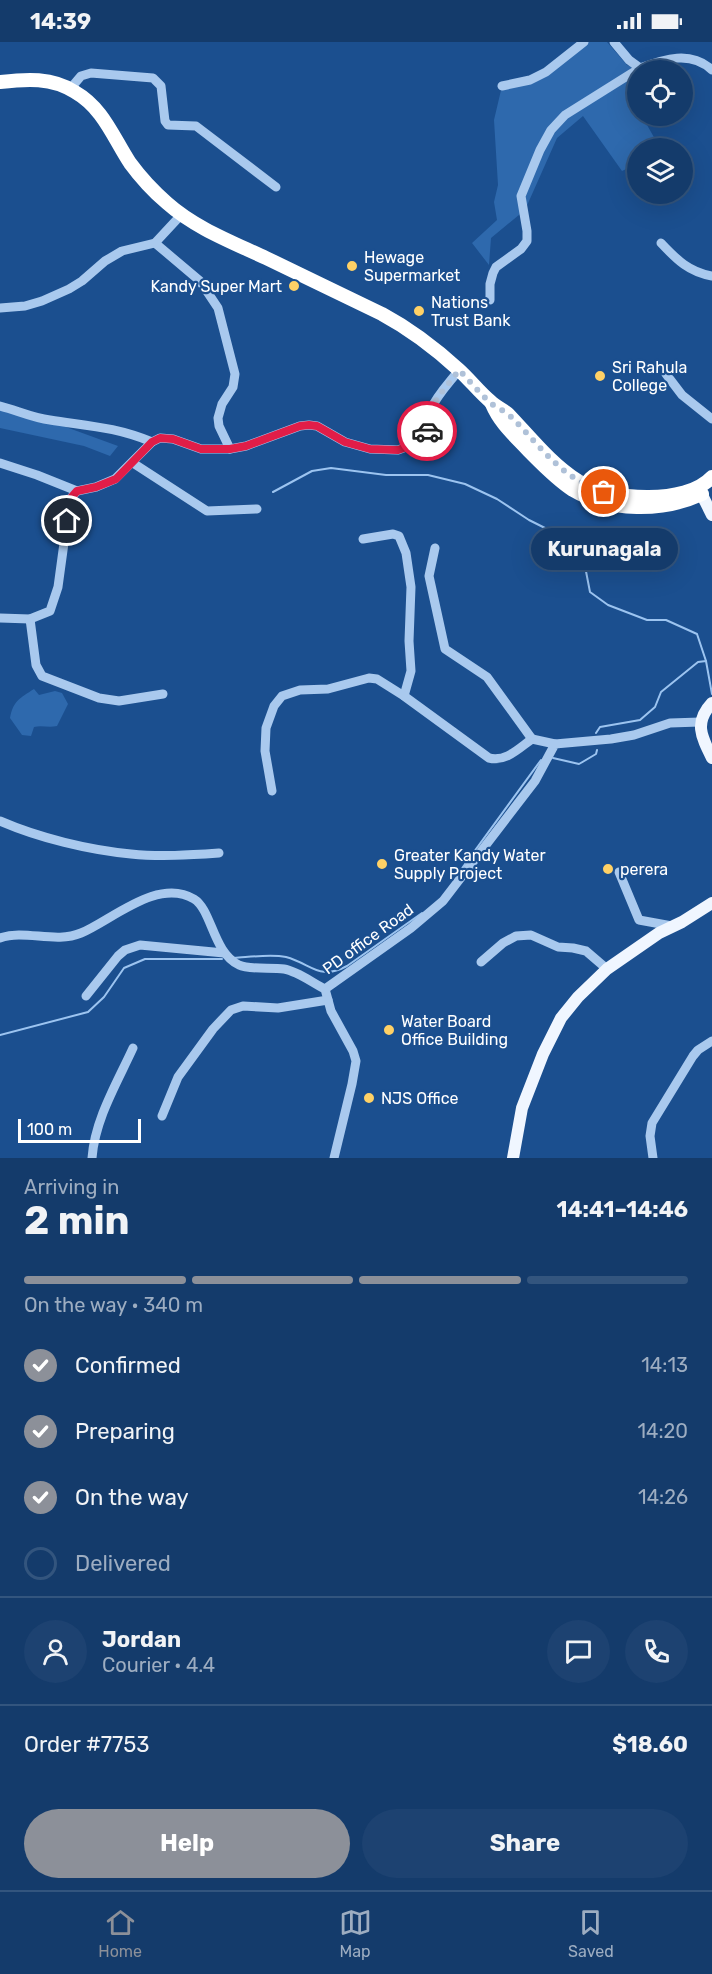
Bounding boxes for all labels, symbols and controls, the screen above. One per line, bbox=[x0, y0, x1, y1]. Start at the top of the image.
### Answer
text: 14:39 bbox=[30, 8, 91, 35]
map controls bbox=[627, 60, 693, 204]
button: locate bbox=[627, 60, 693, 126]
button: layers bbox=[627, 138, 693, 204]
place label: Hewage Supermarket bbox=[364, 248, 460, 285]
marker: Hewage Supermarket bbox=[345, 259, 359, 273]
place label: Kandy Super Mart bbox=[151, 277, 282, 296]
marker: Kandy Super Mart bbox=[287, 279, 301, 293]
place label: Nations Trust Bank bbox=[431, 293, 511, 330]
marker: Nations Trust Bank bbox=[412, 304, 426, 318]
place label: Sri Rahula College bbox=[612, 358, 687, 395]
marker: Sri Rahula College bbox=[593, 369, 607, 383]
courier bbox=[397, 401, 457, 461]
icon: car bbox=[411, 415, 444, 448]
pin bbox=[578, 466, 629, 517]
icon: bag bbox=[587, 475, 620, 508]
pin bbox=[41, 495, 92, 546]
icon: home bbox=[50, 504, 83, 537]
callout: Kurunagala bbox=[530, 528, 678, 570]
text: Kurunagala bbox=[547, 537, 662, 561]
place label: Greater Kandy Water Supply Project bbox=[394, 846, 546, 883]
marker: Greater Kandy Water Supply Project bbox=[375, 857, 389, 871]
place label: perera bbox=[620, 860, 668, 879]
marker: perera bbox=[601, 862, 615, 876]
street label: PD office Road bbox=[319, 900, 417, 978]
place label: Water Board Office Building bbox=[401, 1012, 508, 1049]
marker: Water Board Office Building bbox=[382, 1023, 396, 1037]
place label: NJS Office bbox=[381, 1089, 458, 1108]
marker: NJS Office bbox=[362, 1091, 376, 1105]
scale bar bbox=[18, 1116, 141, 1144]
text: 100 m bbox=[27, 1120, 72, 1139]
text: Arriving in bbox=[24, 1175, 119, 1199]
text: 14:41–14:46 bbox=[557, 1196, 688, 1223]
text: 2 min bbox=[24, 1198, 130, 1244]
text: On the way · 340 m bbox=[24, 1293, 203, 1317]
icon: check bbox=[24, 1349, 57, 1382]
text: Confirmed bbox=[75, 1352, 181, 1379]
text: 14:13 bbox=[641, 1353, 688, 1377]
icon: check bbox=[24, 1415, 57, 1448]
text: Preparing bbox=[75, 1418, 175, 1445]
text: 14:20 bbox=[637, 1419, 688, 1443]
icon: check bbox=[24, 1481, 57, 1514]
text: On the way bbox=[75, 1484, 189, 1511]
text: 14:26 bbox=[638, 1485, 688, 1509]
text: Delivered bbox=[75, 1550, 171, 1577]
button: person bbox=[24, 1620, 87, 1683]
button: chat bbox=[547, 1620, 610, 1683]
button: phone bbox=[625, 1620, 688, 1683]
text: Jordan bbox=[102, 1626, 181, 1653]
text: Courier · 4.4 bbox=[102, 1653, 215, 1677]
text: Order #7753 bbox=[24, 1731, 150, 1758]
text: $18.60 bbox=[612, 1731, 688, 1758]
button: Help bbox=[24, 1809, 350, 1878]
button: Share bbox=[362, 1809, 688, 1878]
tab: Home bbox=[98, 1906, 142, 1961]
tab: Map bbox=[339, 1906, 372, 1961]
tab: Saved bbox=[568, 1906, 614, 1961]

